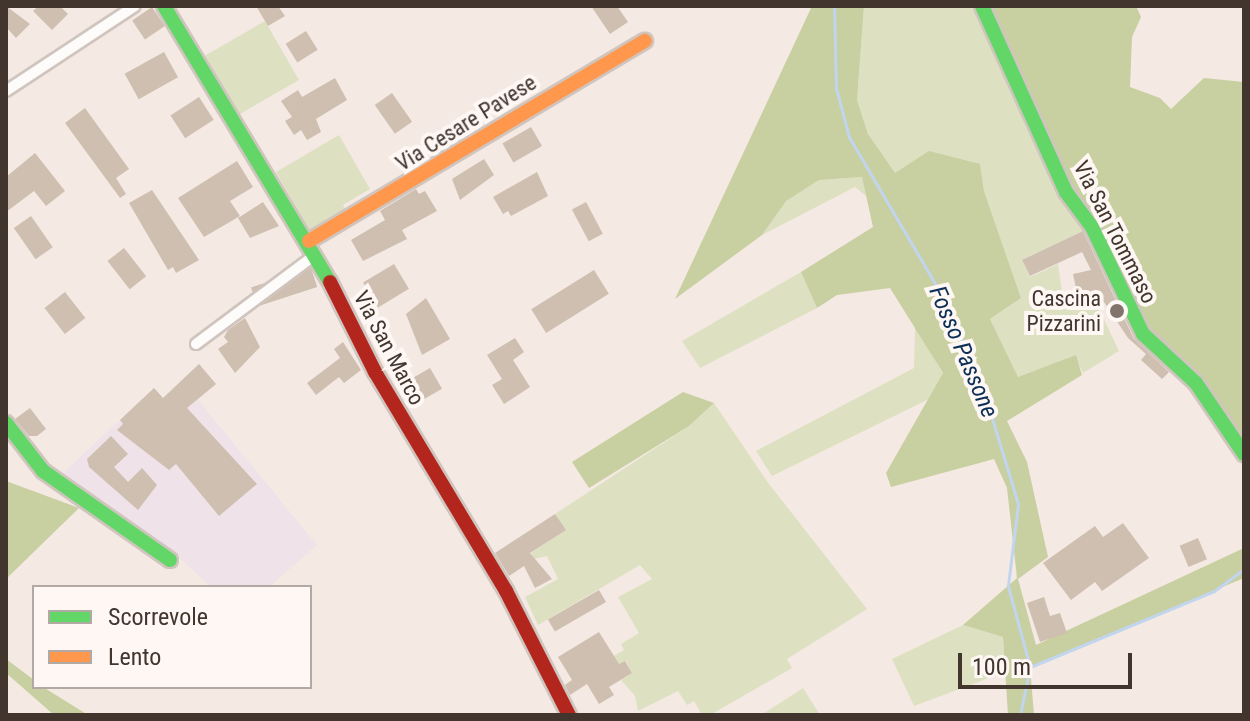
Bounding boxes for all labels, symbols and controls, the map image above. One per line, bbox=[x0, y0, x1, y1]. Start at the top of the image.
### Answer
street label: Via Cesare Pavese bbox=[391, 69, 541, 177]
street label: Via San Tommaso bbox=[1068, 156, 1162, 308]
water label: Fosso Passone bbox=[922, 282, 1004, 422]
place label: Cascina Pizzarini bbox=[1026, 285, 1101, 336]
street label: Via San Marco bbox=[348, 286, 430, 410]
marker: Cascina Pizzarini bbox=[1108, 302, 1126, 320]
legend bbox=[32, 585, 312, 689]
text: Scorrevole bbox=[108, 603, 208, 631]
scale bar bbox=[962, 637, 1136, 687]
text: Lento bbox=[108, 643, 161, 671]
text: 100 m bbox=[972, 653, 1031, 681]

